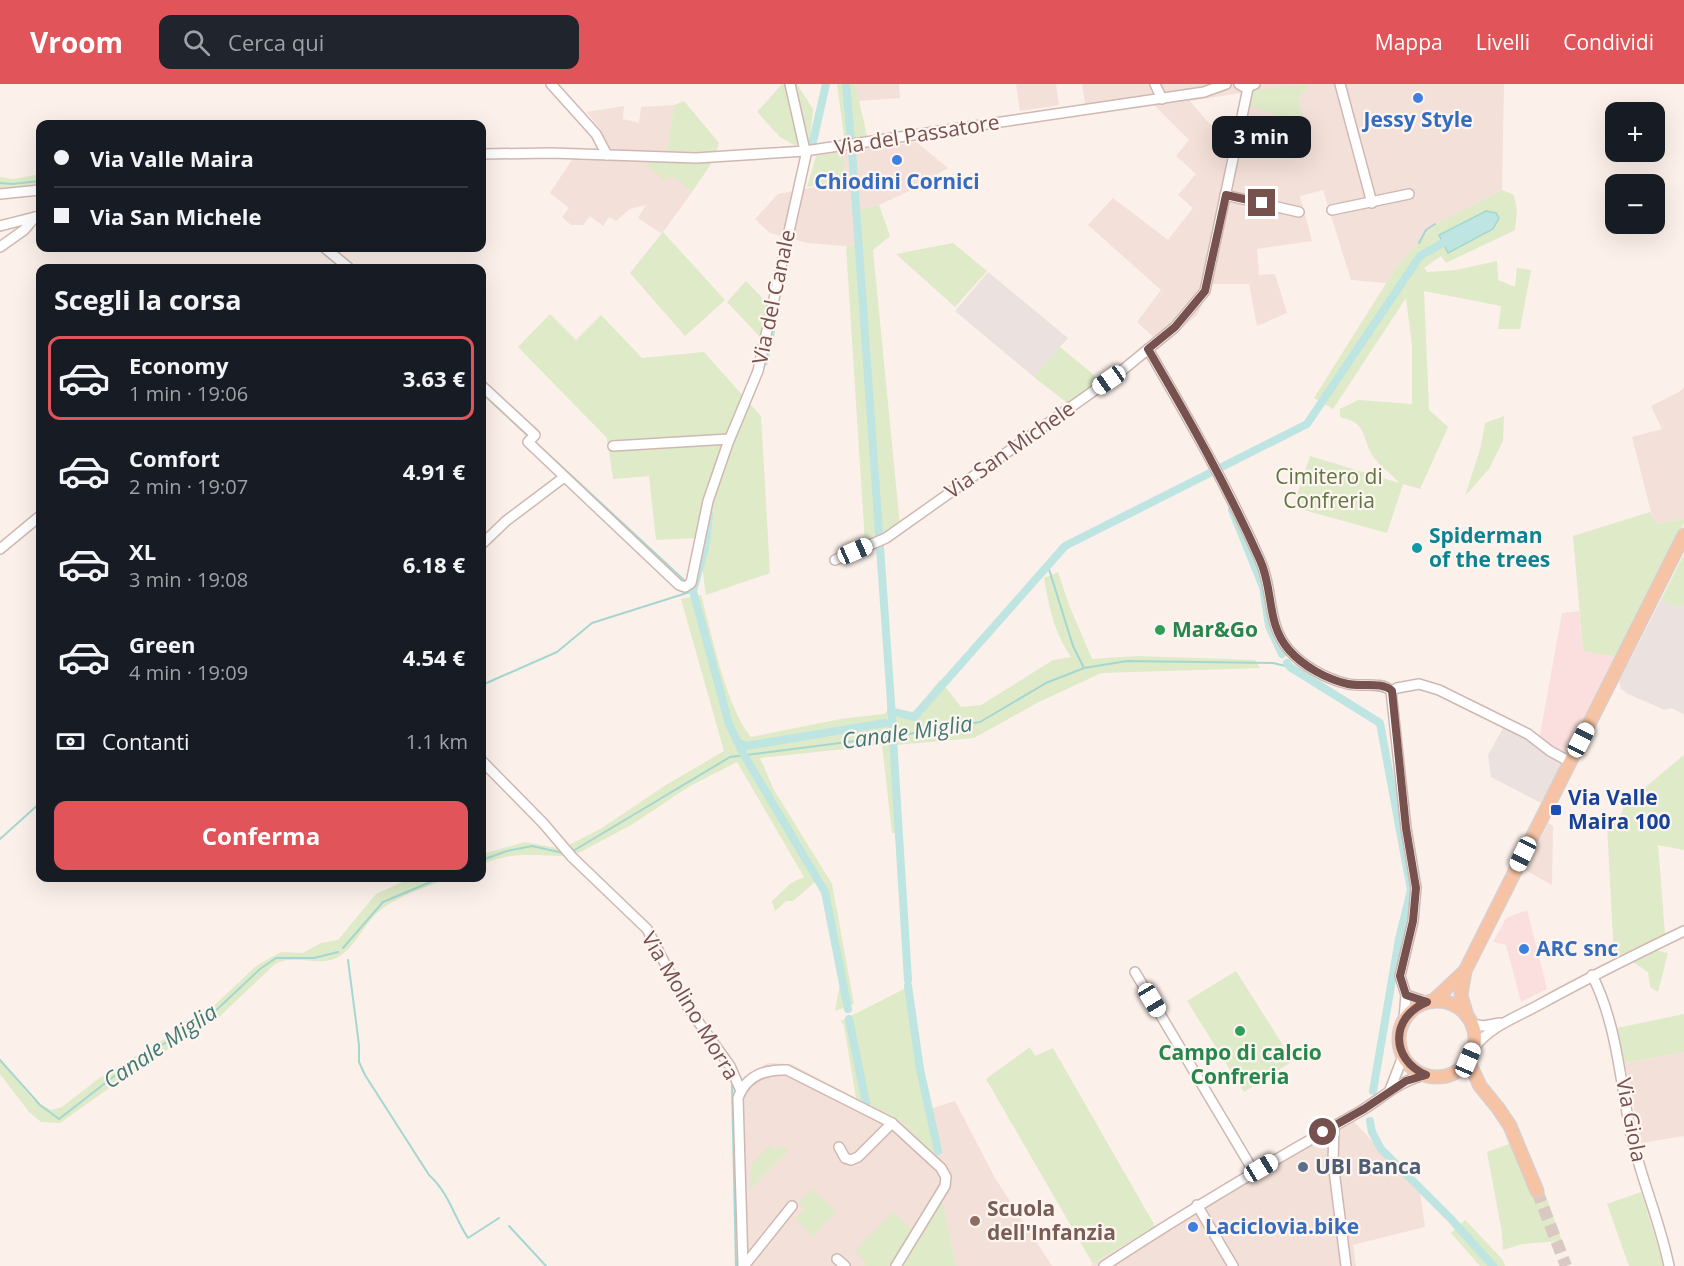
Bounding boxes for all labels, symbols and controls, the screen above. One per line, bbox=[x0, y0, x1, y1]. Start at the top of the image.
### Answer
search box bbox=[159, 15, 579, 69]
text: Vroom bbox=[30, 23, 123, 61]
icon: search bbox=[180, 26, 213, 59]
text: Cerca qui bbox=[228, 27, 324, 57]
text: Mappa bbox=[1375, 28, 1443, 56]
text: Livelli bbox=[1476, 28, 1530, 56]
text: Condividi bbox=[1563, 28, 1654, 56]
marker: Jessy Style bbox=[1411, 91, 1425, 105]
map controls bbox=[1605, 102, 1665, 234]
button: + bbox=[1605, 102, 1665, 162]
place label: Jessy Style bbox=[1361, 105, 1473, 133]
street label: Via del Passatore bbox=[832, 107, 1001, 161]
callout: 3 min bbox=[1212, 116, 1312, 158]
text: 3 min bbox=[1234, 123, 1289, 150]
text: Via Valle Maira bbox=[90, 143, 254, 173]
marker: Chiodini Cornici bbox=[890, 153, 904, 167]
place label: Chiodini Cornici bbox=[814, 167, 980, 195]
button: − bbox=[1605, 174, 1665, 234]
route end bbox=[1248, 189, 1275, 216]
text: Via San Michele bbox=[90, 201, 262, 231]
street label: Via del Canale bbox=[745, 227, 801, 367]
text: Scegli la corsa bbox=[54, 281, 242, 318]
text: Economy bbox=[129, 350, 228, 380]
icon: car bbox=[57, 351, 111, 405]
car bbox=[1089, 362, 1129, 398]
text: 3.63 € bbox=[403, 363, 465, 393]
text: 1 min · 19:06 bbox=[129, 380, 248, 407]
street label: Via San Michele bbox=[939, 394, 1080, 504]
text: Comfort bbox=[129, 443, 220, 473]
icon: car bbox=[57, 444, 111, 498]
text: 4.91 € bbox=[403, 456, 465, 486]
park label: Cimitero di Confreria bbox=[1275, 462, 1383, 514]
text: 2 min · 19:07 bbox=[129, 473, 248, 500]
place label: Spiderman of the trees bbox=[1429, 521, 1550, 573]
car bbox=[835, 535, 875, 567]
text: XL bbox=[129, 536, 156, 566]
icon: car bbox=[57, 537, 111, 591]
marker: Spiderman of the trees bbox=[1410, 541, 1424, 555]
text: 6.18 € bbox=[403, 549, 465, 579]
text: 3 min · 19:08 bbox=[129, 566, 248, 593]
place label: Mar&Go bbox=[1172, 615, 1258, 643]
marker: Mar&Go bbox=[1153, 623, 1167, 637]
text: Green bbox=[129, 629, 195, 659]
icon: car bbox=[57, 630, 111, 684]
text: 4.54 € bbox=[403, 642, 465, 672]
text: 4 min · 19:09 bbox=[129, 659, 248, 686]
water label: Canale Miglia bbox=[840, 707, 974, 755]
car bbox=[1565, 720, 1597, 760]
icon: cash bbox=[54, 725, 87, 758]
text: Contanti bbox=[102, 726, 190, 756]
text: 1.1 km bbox=[406, 728, 468, 755]
place label: Via Valle Maira 100 bbox=[1568, 783, 1671, 835]
button: Conferma bbox=[54, 801, 468, 870]
marker: Via Valle Maira 100 bbox=[1549, 803, 1563, 817]
car bbox=[1507, 834, 1539, 874]
street label: Via Molino Morra bbox=[635, 926, 746, 1085]
place label: ARC snc bbox=[1536, 934, 1618, 962]
marker: ARC snc bbox=[1517, 942, 1531, 956]
car bbox=[1135, 980, 1169, 1020]
water label: Canale Miglia bbox=[96, 996, 222, 1094]
marker: Campo di calcio Confreria bbox=[1233, 1024, 1247, 1038]
place label: Campo di calcio Confreria bbox=[1158, 1038, 1322, 1090]
car bbox=[1453, 1040, 1483, 1080]
street label: Via Giola bbox=[1610, 1075, 1654, 1164]
route start bbox=[1309, 1118, 1336, 1145]
car bbox=[1241, 1151, 1281, 1185]
place label: UBI Banca bbox=[1315, 1152, 1421, 1180]
marker: UBI Banca bbox=[1296, 1160, 1310, 1174]
place label: Scuola dell'Infanzia bbox=[987, 1194, 1116, 1246]
place label: Laciclovia.bike bbox=[1205, 1212, 1359, 1240]
marker: Scuola dell'Infanzia bbox=[968, 1214, 982, 1228]
marker: Laciclovia.bike bbox=[1186, 1220, 1200, 1234]

